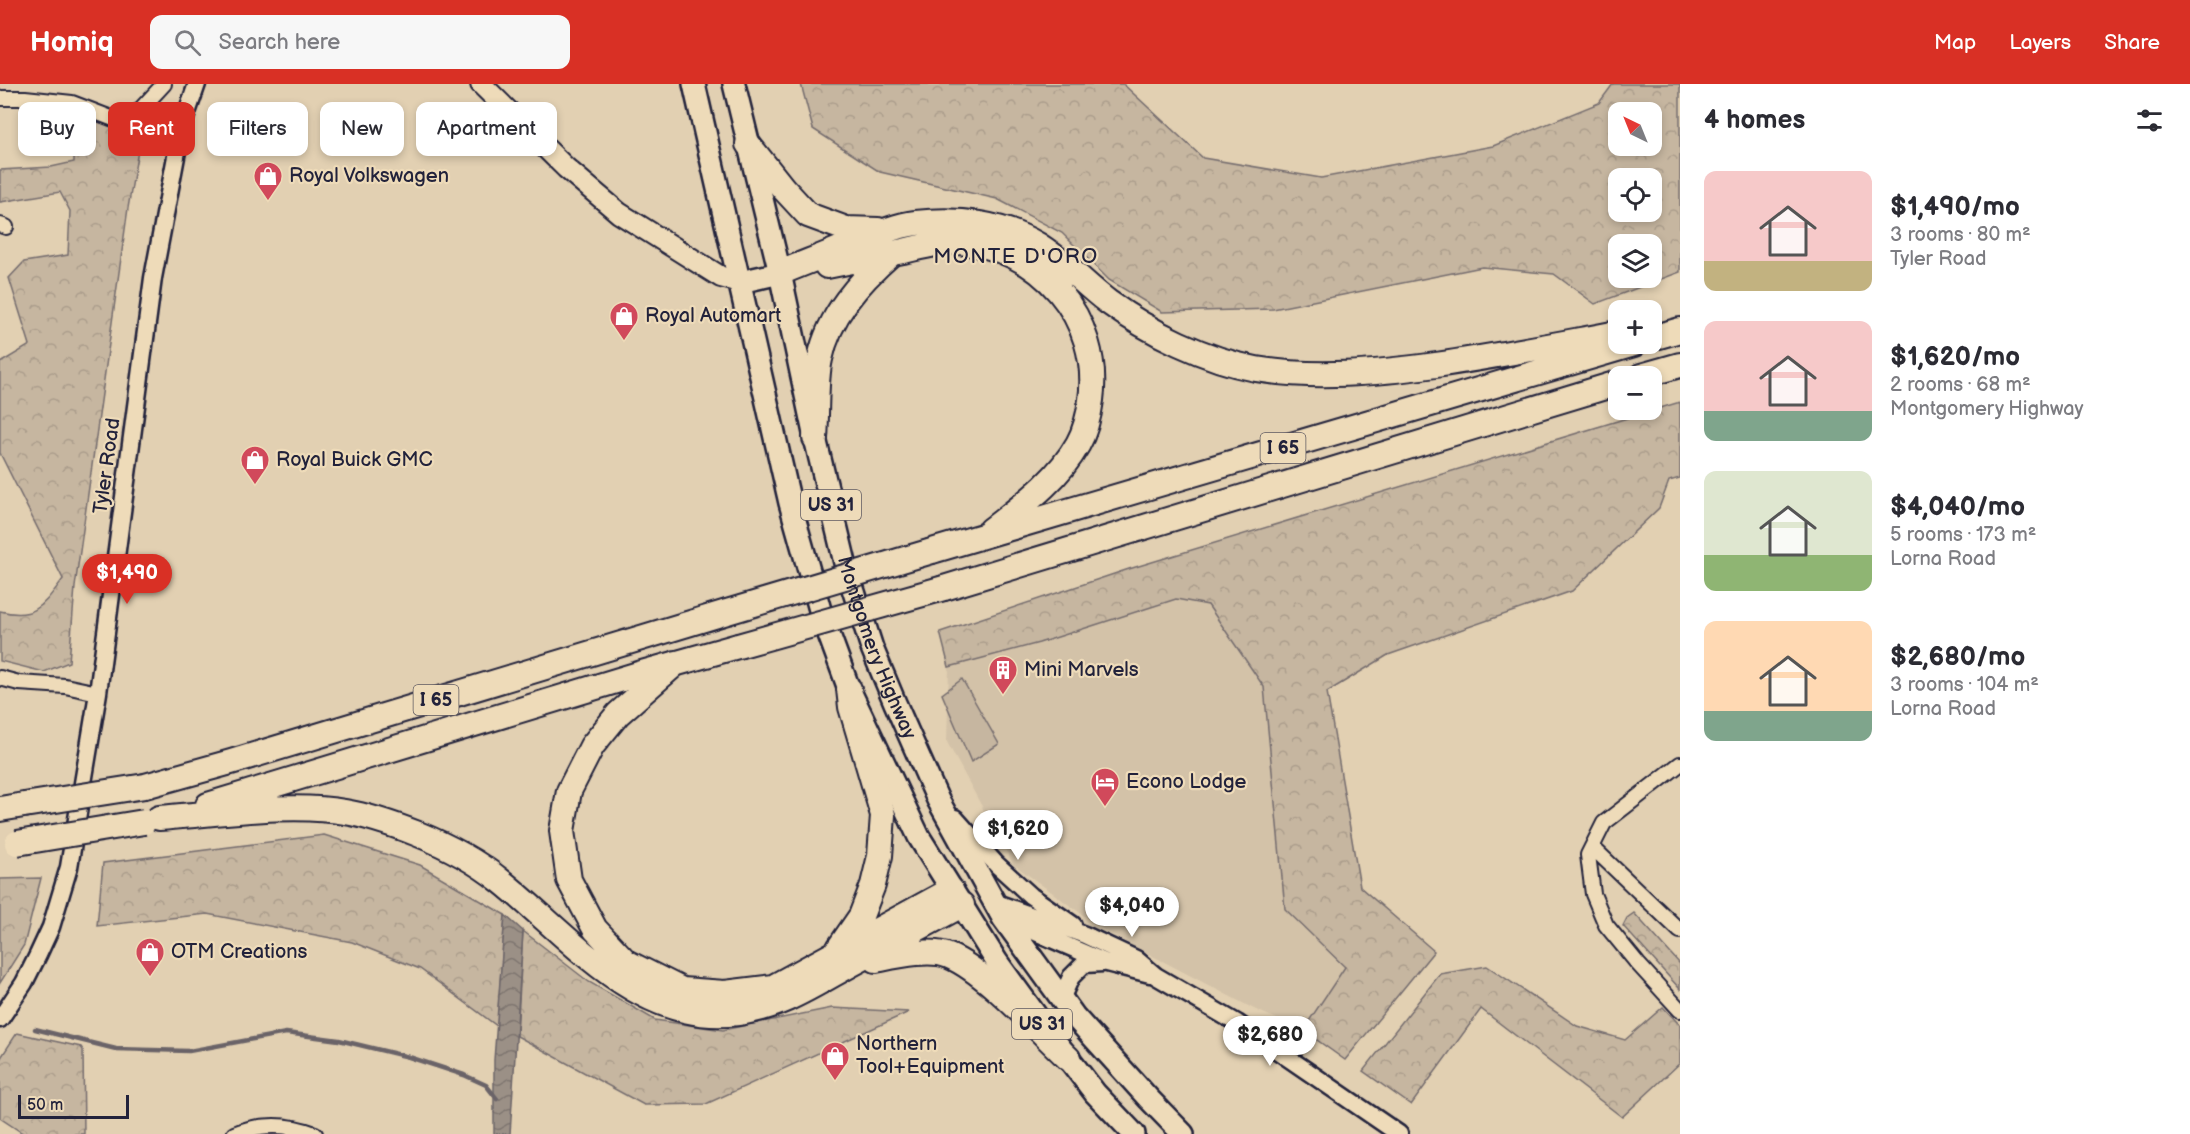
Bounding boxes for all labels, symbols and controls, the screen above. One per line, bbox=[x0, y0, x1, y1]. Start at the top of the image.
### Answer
search box bbox=[150, 15, 570, 69]
text: Homiq bbox=[30, 26, 114, 59]
icon: search bbox=[171, 26, 204, 59]
text: Search here bbox=[219, 29, 340, 56]
text: Map bbox=[1934, 30, 1976, 55]
text: Layers bbox=[2009, 30, 2071, 55]
text: Share bbox=[2104, 30, 2160, 55]
chip: Buy bbox=[18, 102, 96, 156]
chip: Rent bbox=[108, 102, 195, 156]
chip: Filters bbox=[207, 102, 308, 156]
chip: New bbox=[320, 102, 404, 156]
chip: Apartment bbox=[416, 102, 557, 156]
north arrow bbox=[1608, 102, 1662, 156]
map controls bbox=[1608, 102, 1662, 420]
icon: filters bbox=[2133, 104, 2166, 137]
text: 4 homes bbox=[1704, 105, 1805, 136]
shop icon: Royal Volkswagen bbox=[252, 160, 284, 202]
place label: Royal Volkswagen bbox=[289, 164, 449, 188]
button: locate bbox=[1608, 168, 1662, 222]
text: $1,490/mo bbox=[1890, 192, 2020, 223]
icon: home bbox=[1752, 195, 1824, 267]
text: 3 rooms · 80 m² bbox=[1890, 223, 2031, 247]
button: layers bbox=[1608, 234, 1662, 288]
district label: MONTE D'ORO bbox=[933, 244, 1099, 269]
text: Tyler Road bbox=[1890, 247, 1987, 271]
shop icon: Royal Automart bbox=[608, 300, 640, 342]
button: + bbox=[1608, 300, 1662, 354]
place label: Royal Automart bbox=[645, 304, 782, 328]
text: $1,620/mo bbox=[1890, 342, 2020, 373]
icon: home bbox=[1752, 345, 1824, 417]
button: − bbox=[1608, 366, 1662, 420]
text: 2 rooms · 68 m² bbox=[1890, 373, 2031, 397]
text: Montgomery Highway bbox=[1890, 397, 2084, 421]
street label: Tyler Road bbox=[88, 417, 126, 515]
road number: I 65 bbox=[1260, 433, 1306, 463]
shop icon: Royal Buick GMC bbox=[239, 444, 271, 486]
place label: Royal Buick GMC bbox=[276, 448, 433, 472]
road number: US 31 bbox=[801, 490, 861, 520]
text: $4,040/mo bbox=[1890, 492, 2025, 523]
icon: home bbox=[1752, 495, 1824, 567]
text: 5 rooms · 173 m² bbox=[1890, 523, 2036, 547]
text: Lorna Road bbox=[1890, 547, 1996, 571]
pin: $1,490 bbox=[78, 554, 176, 605]
street label: Montgomery Highway bbox=[832, 554, 921, 743]
text: $1,490 bbox=[96, 561, 158, 585]
text: $2,680/mo bbox=[1890, 642, 2025, 673]
icon: home bbox=[1752, 645, 1824, 717]
building icon: Mini Marvels bbox=[987, 654, 1019, 696]
place label: Mini Marvels bbox=[1024, 658, 1139, 682]
text: 3 rooms · 104 m² bbox=[1890, 673, 2039, 697]
road number: I 65 bbox=[414, 685, 458, 715]
text: Lorna Road bbox=[1890, 697, 1996, 721]
hotel icon: Econo Lodge bbox=[1089, 766, 1121, 808]
place label: Econo Lodge bbox=[1126, 770, 1247, 794]
pin: $1,620 bbox=[969, 810, 1067, 861]
text: $1,620 bbox=[987, 817, 1049, 841]
pin: $4,040 bbox=[1083, 887, 1181, 938]
text: $4,040 bbox=[1099, 894, 1165, 918]
shop icon: OTM Creations bbox=[134, 936, 166, 978]
place label: OTM Creations bbox=[171, 940, 308, 964]
road number: US 31 bbox=[1012, 1009, 1072, 1039]
pin: $2,680 bbox=[1221, 1016, 1319, 1067]
text: $2,680 bbox=[1237, 1023, 1303, 1047]
place label: Northern Tool+Equipment bbox=[856, 1032, 1004, 1079]
shop icon: Northern Tool+Equipment bbox=[819, 1040, 851, 1082]
scale bar bbox=[18, 1092, 129, 1120]
text: 50 m bbox=[27, 1096, 63, 1115]

